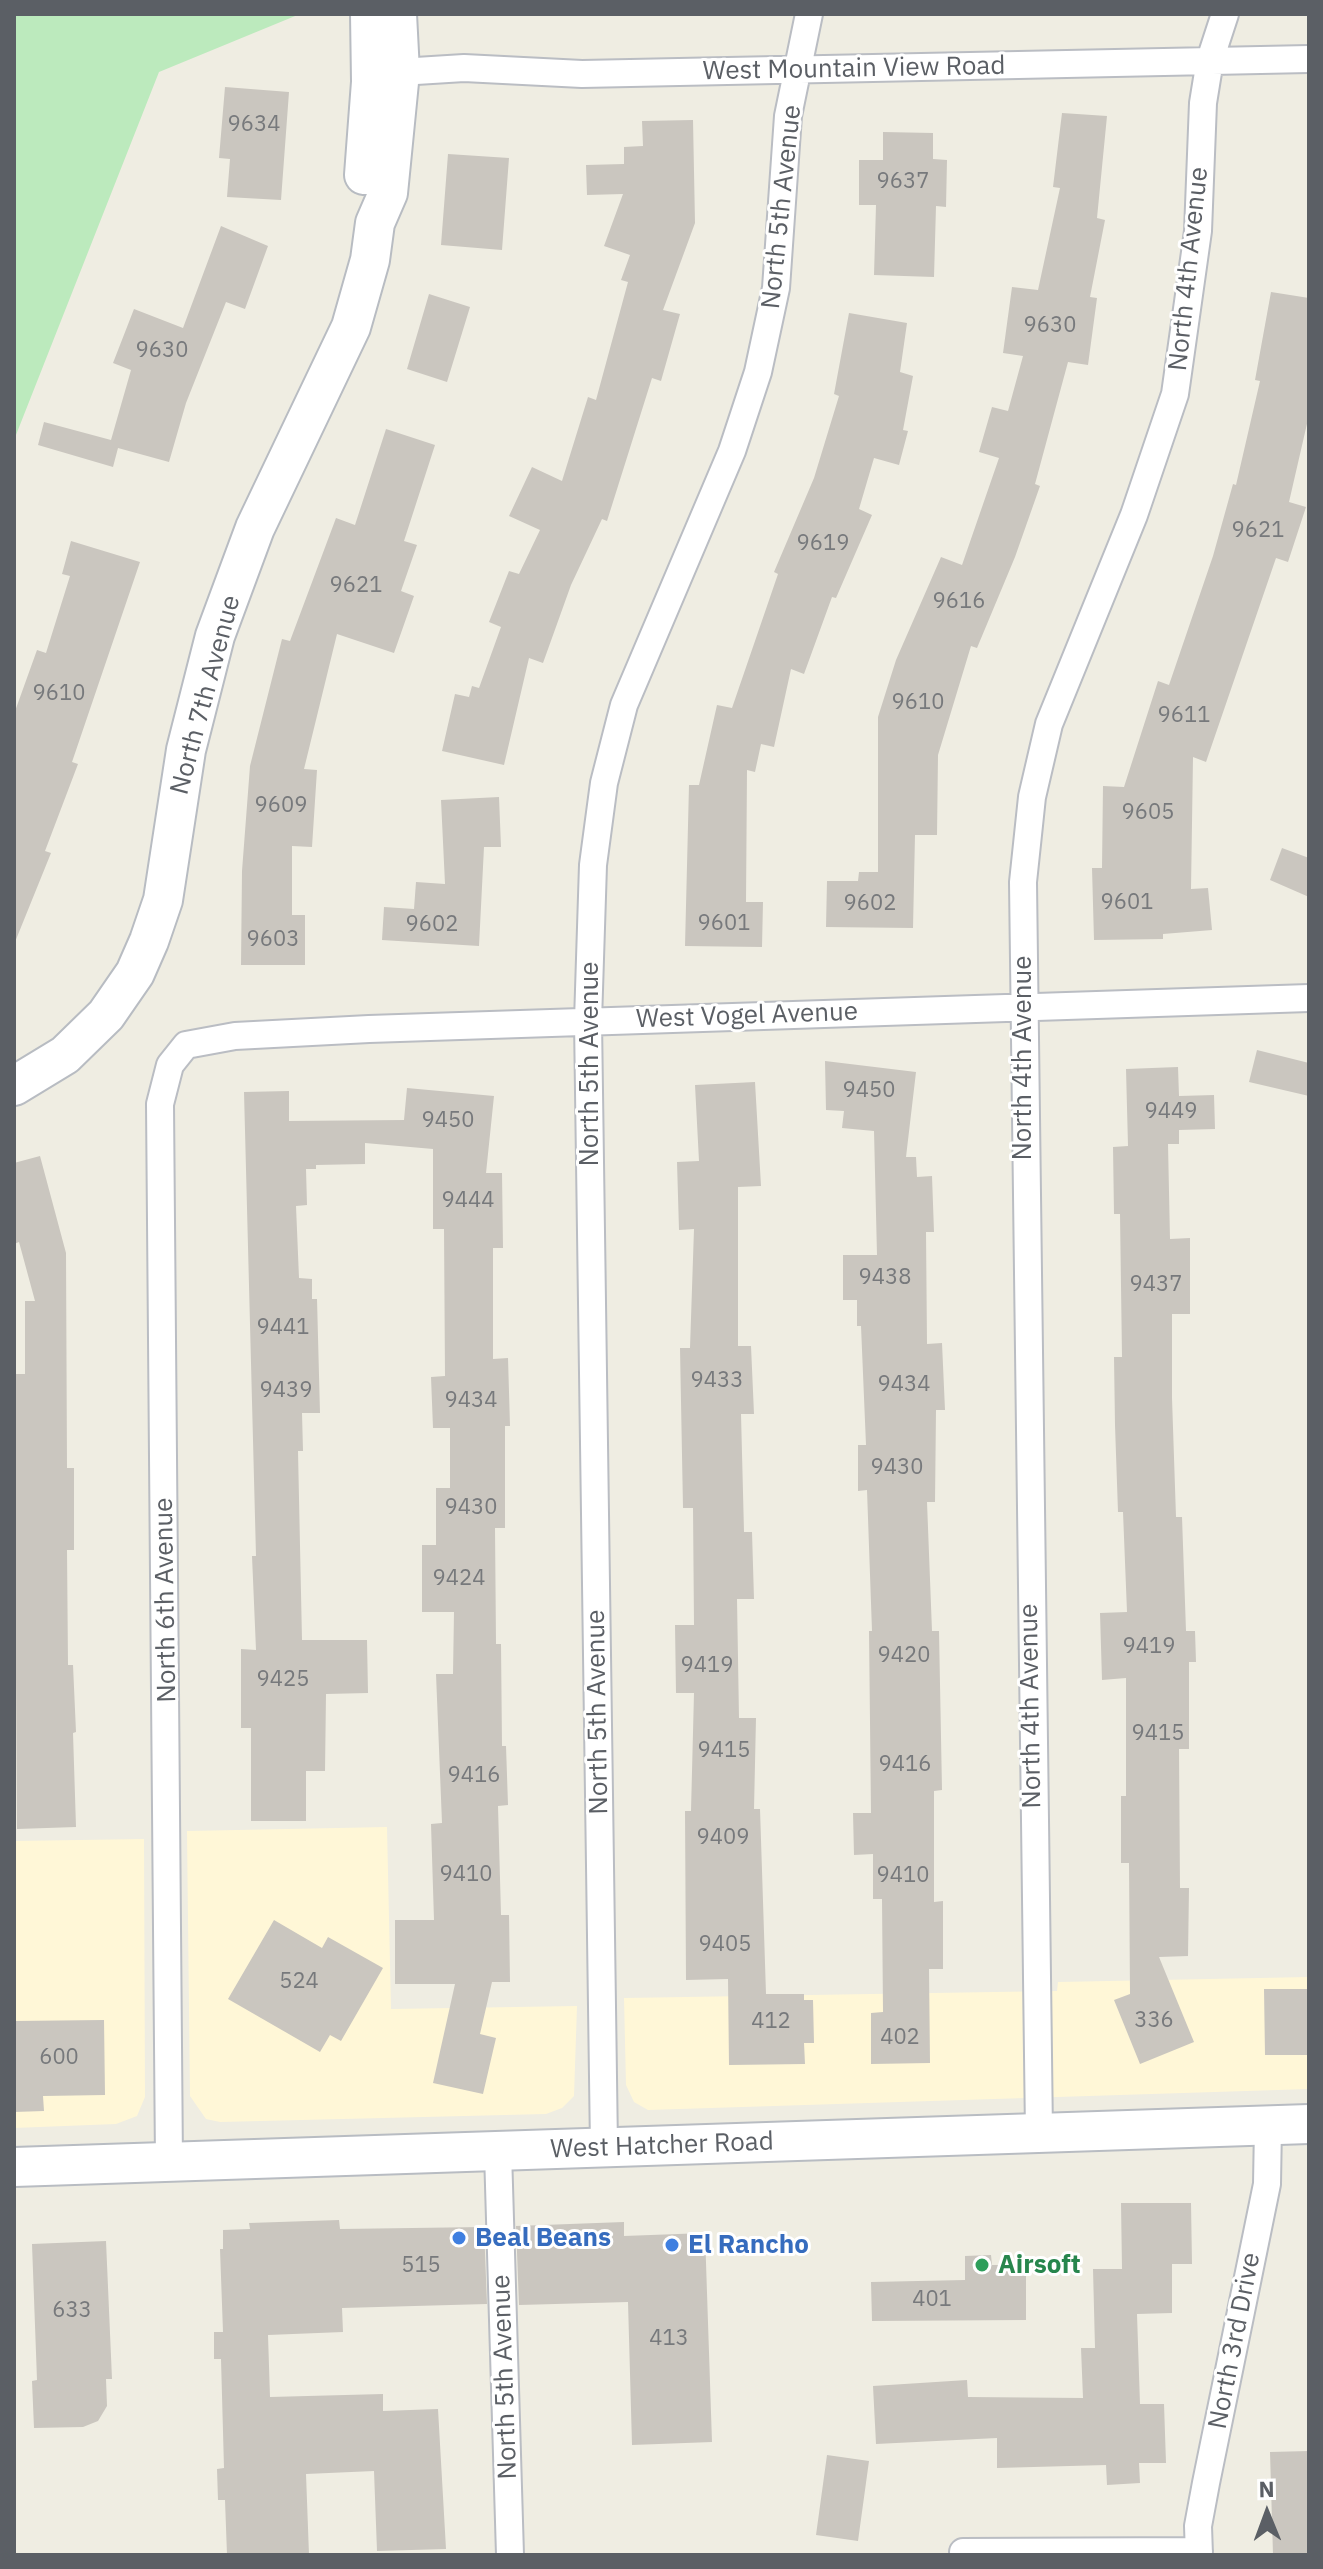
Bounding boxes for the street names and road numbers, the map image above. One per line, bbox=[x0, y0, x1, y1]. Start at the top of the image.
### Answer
street label: West Mountain View Road bbox=[702, 51, 1006, 87]
street label: North 5th Avenue bbox=[756, 103, 808, 311]
street label: North 4th Avenue bbox=[1163, 165, 1215, 373]
street label: North 7th Avenue bbox=[164, 592, 248, 798]
street label: North 4th Avenue bbox=[1007, 955, 1039, 1161]
street label: North 5th Avenue bbox=[574, 961, 606, 1167]
street label: West Vogel Avenue bbox=[635, 997, 859, 1035]
street label: North 6th Avenue bbox=[149, 1497, 183, 1703]
street label: North 4th Avenue bbox=[1014, 1603, 1048, 1809]
street label: North 5th Avenue bbox=[581, 1609, 615, 1815]
street label: West Hatcher Road bbox=[550, 2127, 774, 2165]
street label: North 3rd Drive bbox=[1203, 2250, 1267, 2432]
street label: North 5th Avenue bbox=[486, 2274, 524, 2480]

